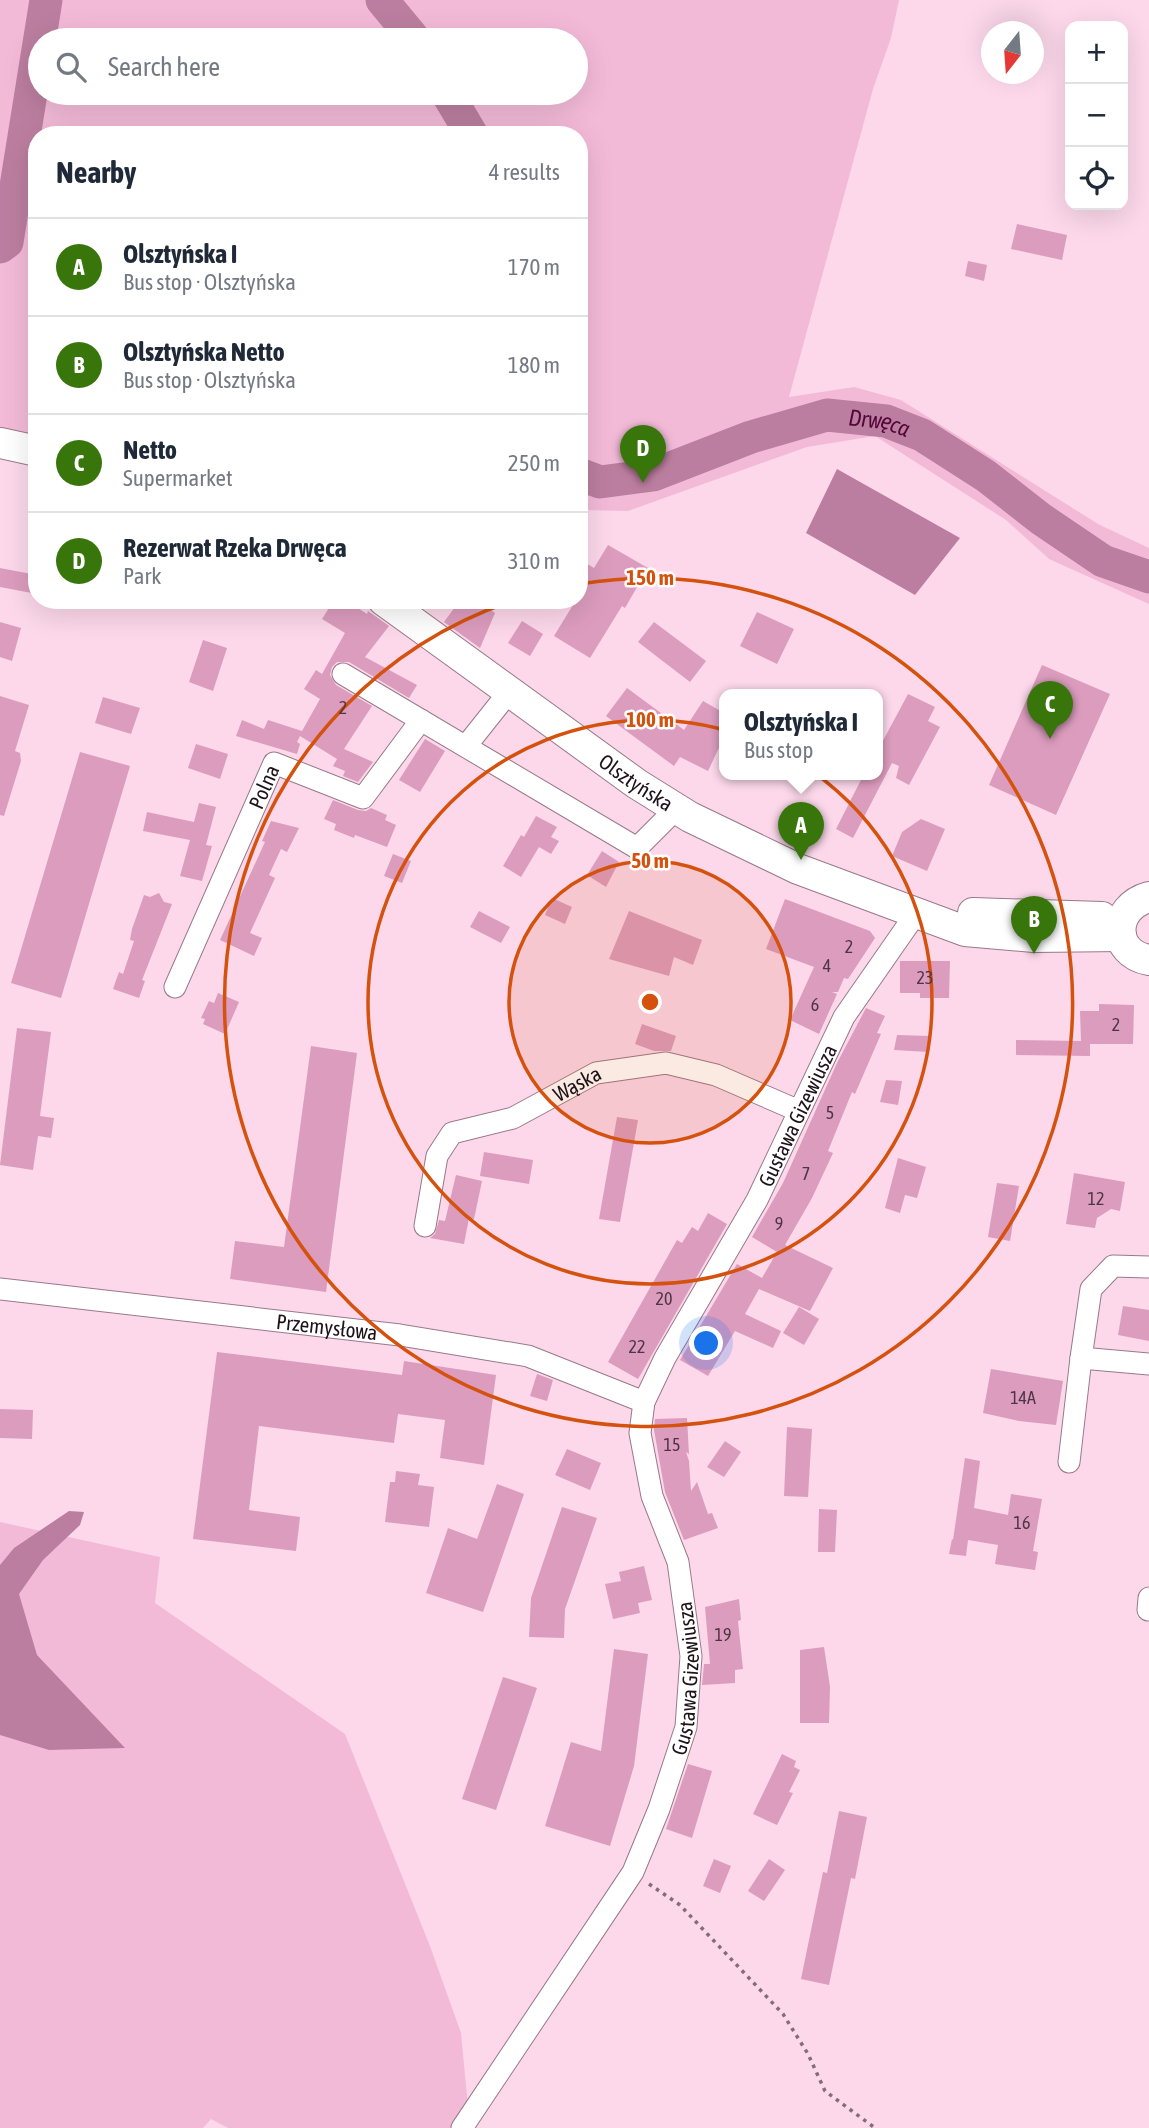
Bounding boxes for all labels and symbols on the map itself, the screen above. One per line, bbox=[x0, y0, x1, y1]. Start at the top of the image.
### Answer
north arrow bbox=[981, 21, 1044, 84]
water label: Drwęca bbox=[847, 404, 914, 442]
pin: D bbox=[620, 425, 666, 483]
text: 150 m bbox=[626, 565, 674, 589]
pin: C bbox=[1027, 681, 1073, 739]
house number: 2 bbox=[339, 697, 347, 718]
text: 100 m bbox=[626, 707, 674, 731]
street label: Olsztyńska bbox=[595, 749, 678, 816]
street label: Polna bbox=[243, 761, 284, 812]
pin: A bbox=[778, 802, 824, 860]
text: 50 m bbox=[631, 848, 669, 872]
pin: B bbox=[1011, 896, 1057, 954]
house number: 2 bbox=[845, 936, 853, 957]
house number: 4 bbox=[823, 955, 831, 976]
house number: 23 bbox=[917, 967, 933, 988]
centre of rings bbox=[638, 990, 662, 1014]
house number: 6 bbox=[811, 994, 819, 1015]
house number: 2 bbox=[1112, 1014, 1120, 1035]
street label: Gustawa Gizewiusza bbox=[753, 1040, 841, 1190]
street label: Wąska bbox=[549, 1061, 605, 1106]
house number: 5 bbox=[826, 1102, 834, 1123]
house number: 7 bbox=[802, 1163, 810, 1184]
house number: 12 bbox=[1088, 1188, 1104, 1209]
house number: 9 bbox=[775, 1213, 783, 1234]
house number: 20 bbox=[656, 1288, 672, 1309]
street label: Przemysłowa bbox=[275, 1309, 379, 1344]
your location bbox=[689, 1326, 723, 1360]
house number: 22 bbox=[629, 1336, 645, 1357]
house number: 14A bbox=[1010, 1387, 1036, 1408]
house number: 15 bbox=[664, 1434, 680, 1455]
house number: 16 bbox=[1014, 1512, 1030, 1533]
street label: Gustawa Gizewiusza bbox=[666, 1600, 703, 1758]
house number: 19 bbox=[715, 1624, 731, 1645]

